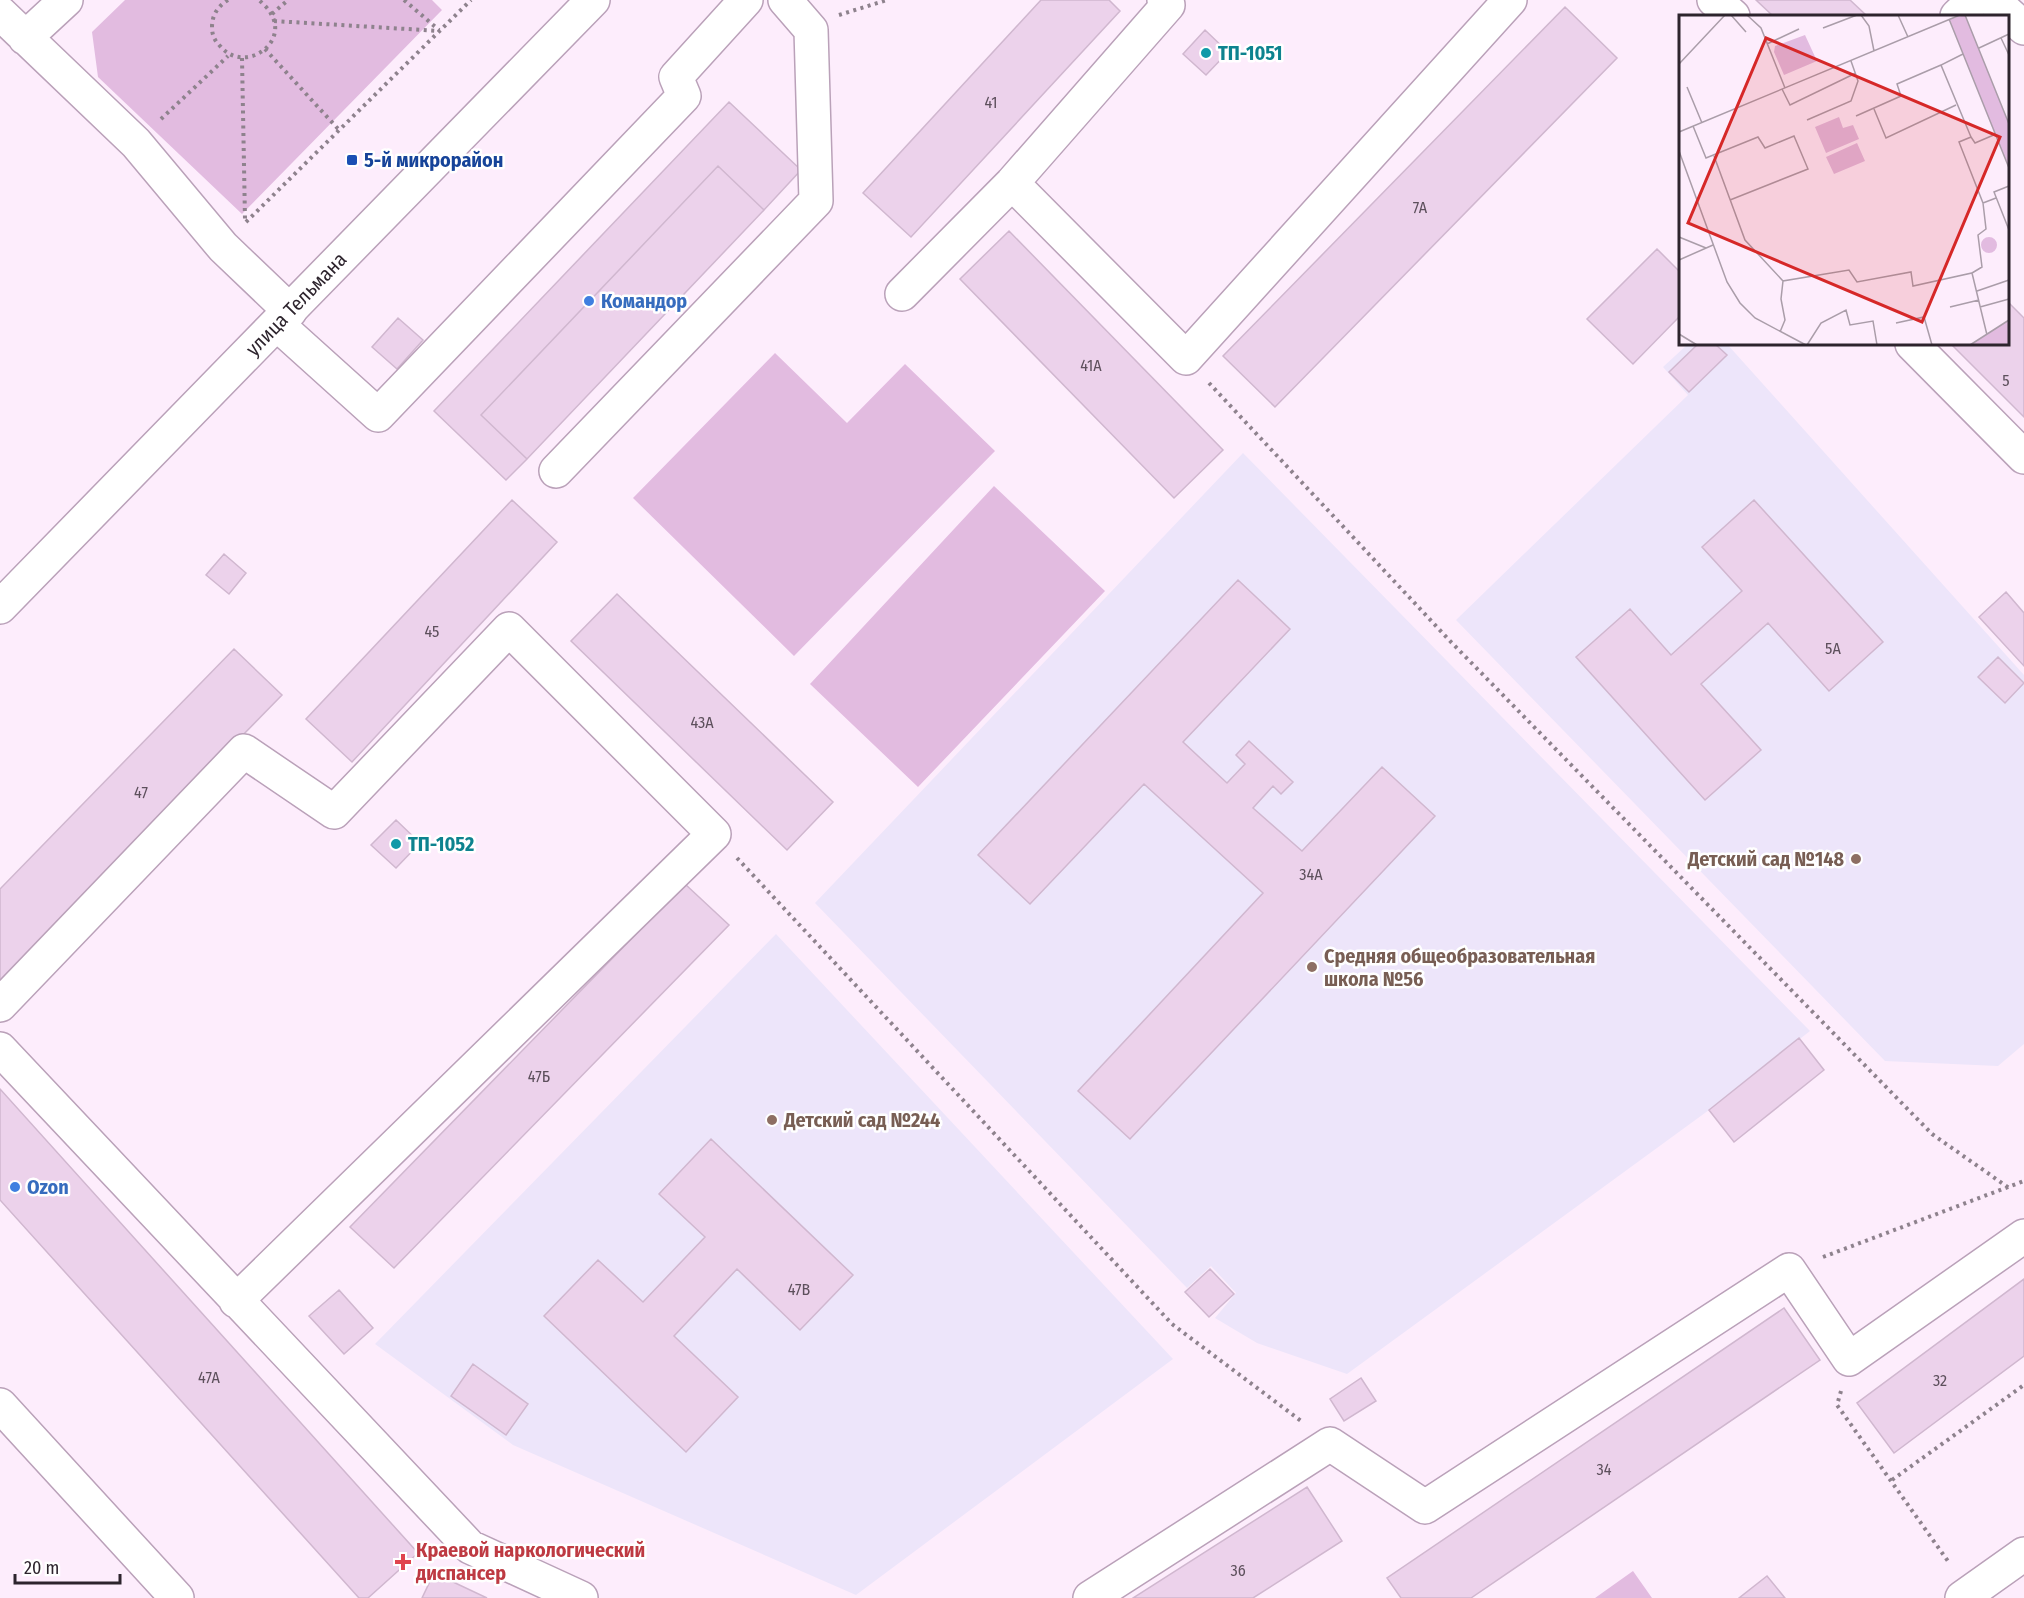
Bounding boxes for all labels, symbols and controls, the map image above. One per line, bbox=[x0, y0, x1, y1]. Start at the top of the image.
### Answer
inset map bbox=[1679, 15, 2009, 345]
place label: ТП-1051 bbox=[1218, 41, 1283, 65]
marker: ТП-1051 bbox=[1199, 46, 1213, 60]
house number: 41 bbox=[984, 93, 998, 112]
place label: 5-й микрорайон bbox=[364, 148, 503, 172]
marker: 5-й микрорайон bbox=[345, 153, 359, 167]
house number: 7А bbox=[1413, 198, 1428, 217]
street label: улица Тельмана bbox=[241, 247, 351, 361]
place label: Командор bbox=[601, 289, 687, 313]
marker: Командор bbox=[582, 294, 596, 308]
house number: 41А bbox=[1080, 356, 1102, 375]
house number: 5 bbox=[2002, 371, 2010, 390]
house number: 45 bbox=[425, 622, 439, 641]
house number: 5А bbox=[1825, 639, 1841, 658]
house number: 43А bbox=[690, 713, 714, 732]
house number: 47 bbox=[134, 783, 148, 802]
place label: ТП-1052 bbox=[408, 832, 474, 856]
marker: ТП-1052 bbox=[389, 837, 403, 851]
place label: Детский сад №148 bbox=[1687, 847, 1844, 871]
marker: Детский сад №148 bbox=[1849, 852, 1863, 866]
house number: 34А bbox=[1299, 865, 1323, 884]
place label: Средняя общеобразовательная школа №56 bbox=[1324, 944, 1595, 991]
marker: Средняя общеобразовательная школа №56 bbox=[1305, 960, 1319, 974]
house number: 47Б bbox=[528, 1067, 550, 1086]
place label: Детский сад №244 bbox=[783, 1108, 940, 1132]
marker: Детский сад №244 bbox=[765, 1113, 779, 1127]
place label: Ozon bbox=[27, 1175, 69, 1199]
marker: Ozon bbox=[8, 1180, 22, 1194]
house number: 47В bbox=[788, 1280, 811, 1299]
house number: 47А bbox=[198, 1368, 221, 1387]
house number: 32 bbox=[1933, 1371, 1947, 1390]
house number: 34 bbox=[1597, 1460, 1612, 1479]
place label: Краевой наркологический диспансер bbox=[415, 1538, 645, 1585]
scale bar bbox=[15, 1547, 120, 1585]
marker: Краевой наркологический диспансер bbox=[394, 1553, 412, 1571]
text: 20 m bbox=[24, 1557, 59, 1579]
house number: 36 bbox=[1230, 1561, 1246, 1580]

